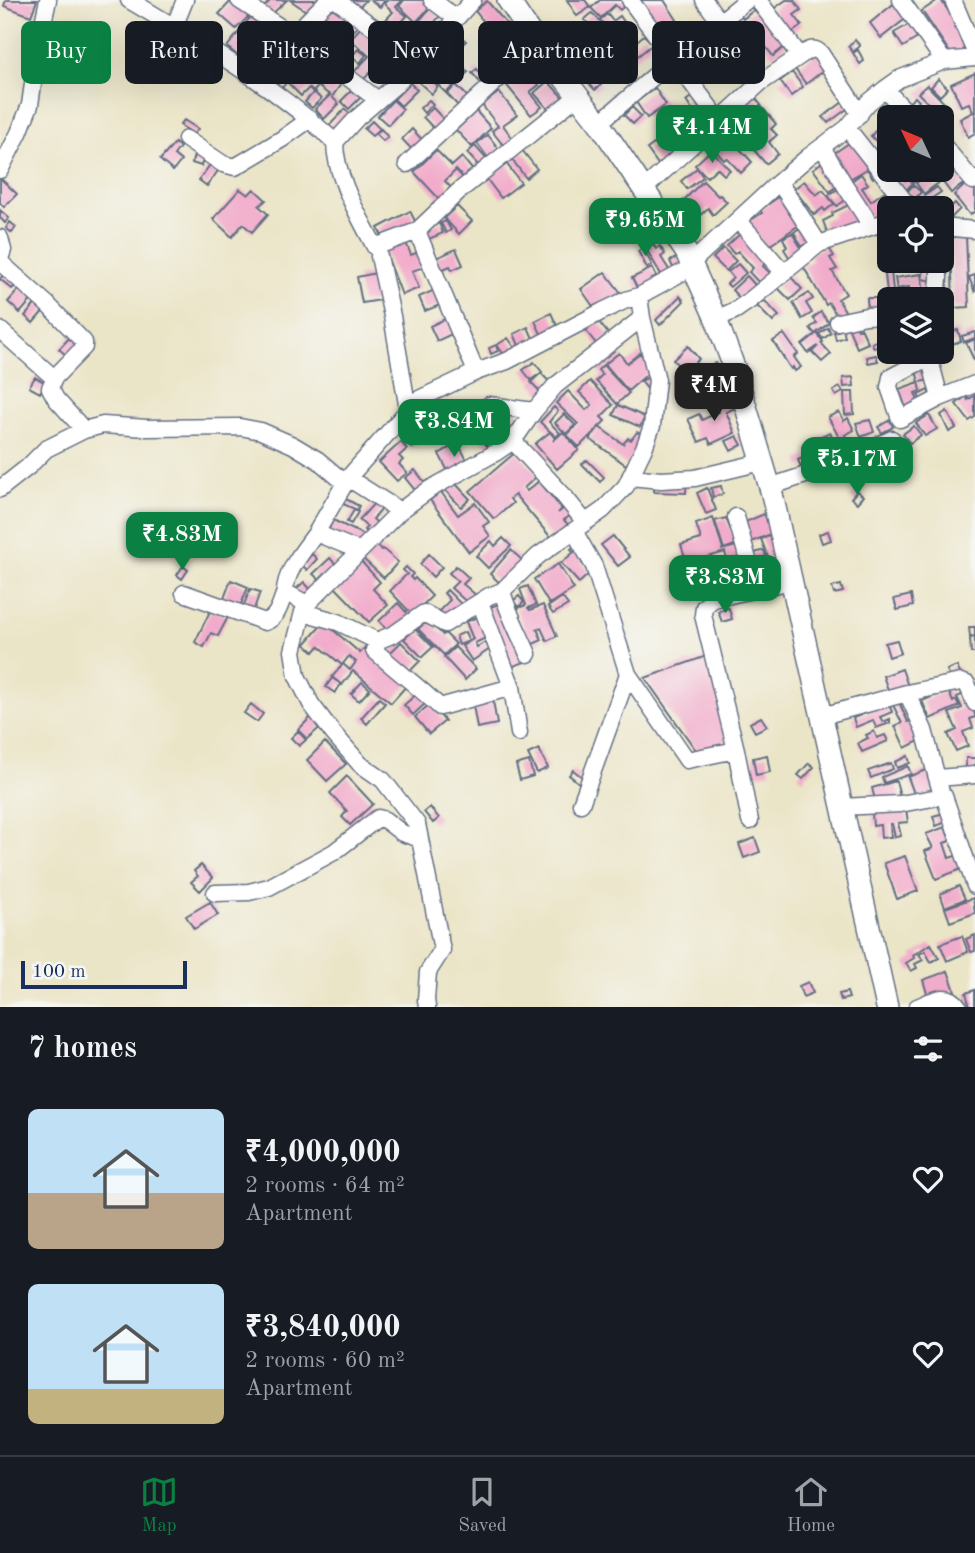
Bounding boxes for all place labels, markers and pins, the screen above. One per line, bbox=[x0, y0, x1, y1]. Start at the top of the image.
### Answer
pin: ₹4.14M bbox=[655, 106, 769, 165]
pin: ₹9.65M bbox=[588, 198, 702, 258]
pin: ₹4M bbox=[680, 364, 748, 423]
pin: ₹3.84M bbox=[397, 400, 511, 459]
pin: ₹5.17M bbox=[800, 438, 914, 497]
pin: ₹4.83M bbox=[125, 512, 239, 572]
pin: ₹3.83M bbox=[668, 556, 782, 615]

